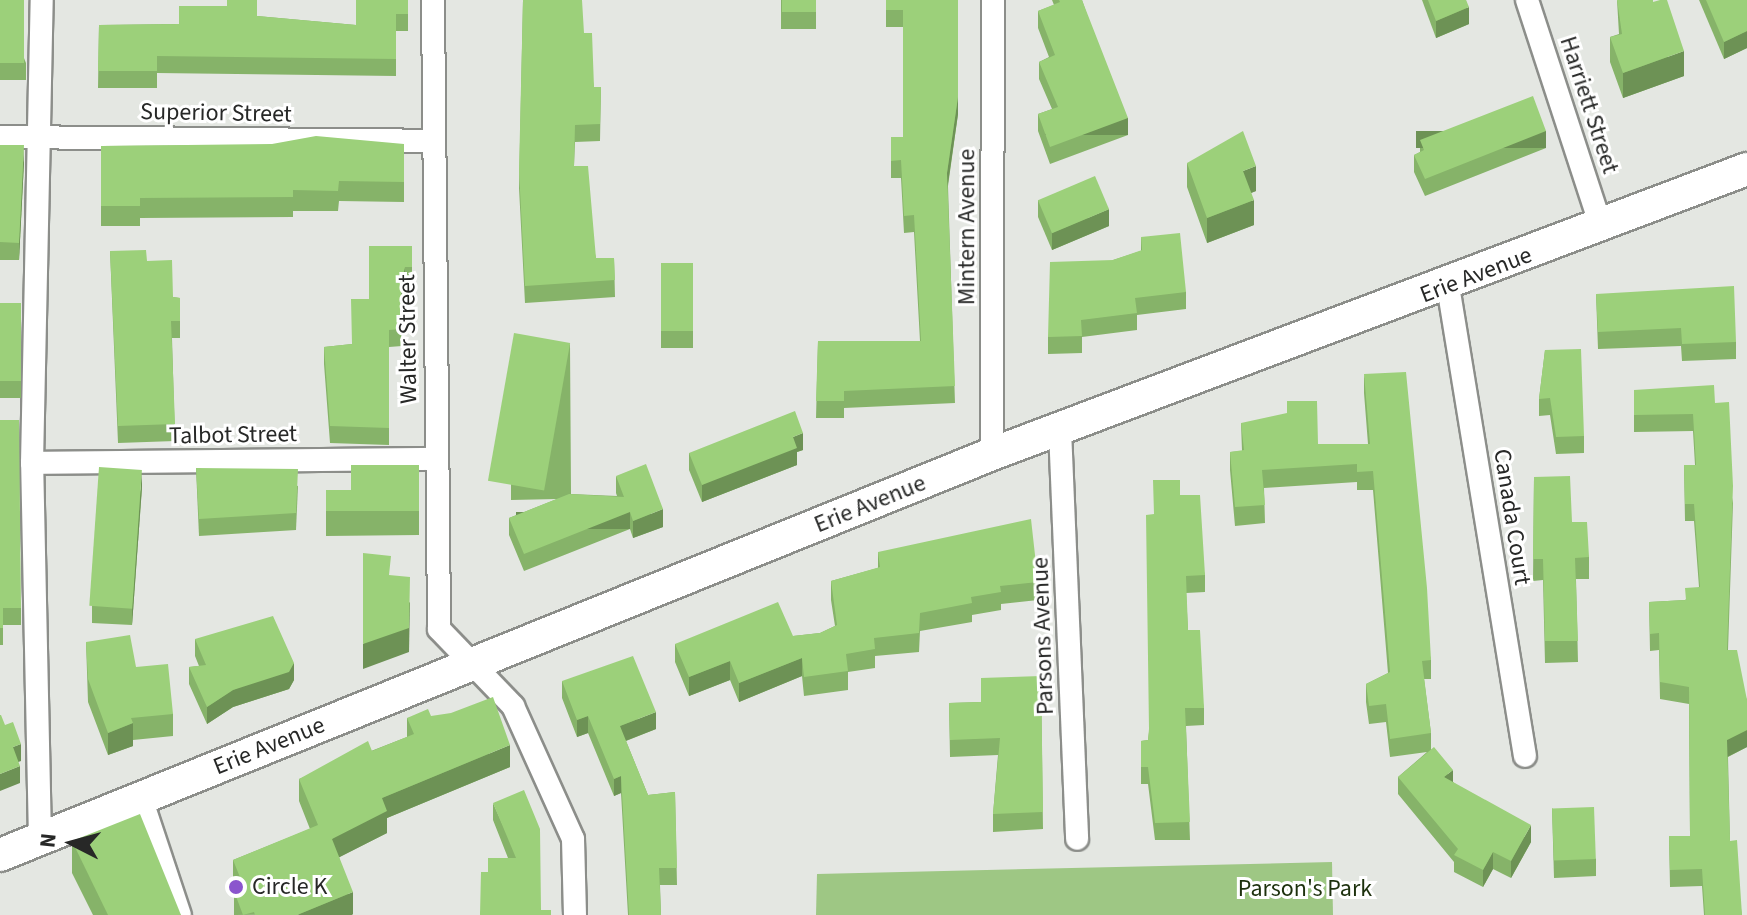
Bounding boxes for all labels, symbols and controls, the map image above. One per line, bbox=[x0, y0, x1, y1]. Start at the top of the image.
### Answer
street label: Harriett Street bbox=[1553, 33, 1625, 177]
street label: Superior Street bbox=[140, 97, 292, 129]
street label: Mintern Avenue bbox=[953, 149, 981, 305]
street label: Erie Avenue bbox=[1416, 240, 1536, 310]
street label: Walter Street bbox=[392, 274, 424, 404]
street label: Talbot Street bbox=[169, 419, 297, 451]
street label: Canada Court bbox=[1487, 447, 1537, 587]
street label: Erie Avenue bbox=[810, 469, 930, 539]
street label: Parsons Avenue bbox=[1026, 557, 1060, 715]
street label: Erie Avenue bbox=[209, 711, 329, 781]
north arrow bbox=[32, 803, 112, 883]
text: N bbox=[31, 832, 65, 849]
place label: Circle K bbox=[252, 873, 327, 901]
park label: Parson's Park bbox=[1238, 875, 1372, 903]
marker: Circle K bbox=[227, 878, 245, 896]

